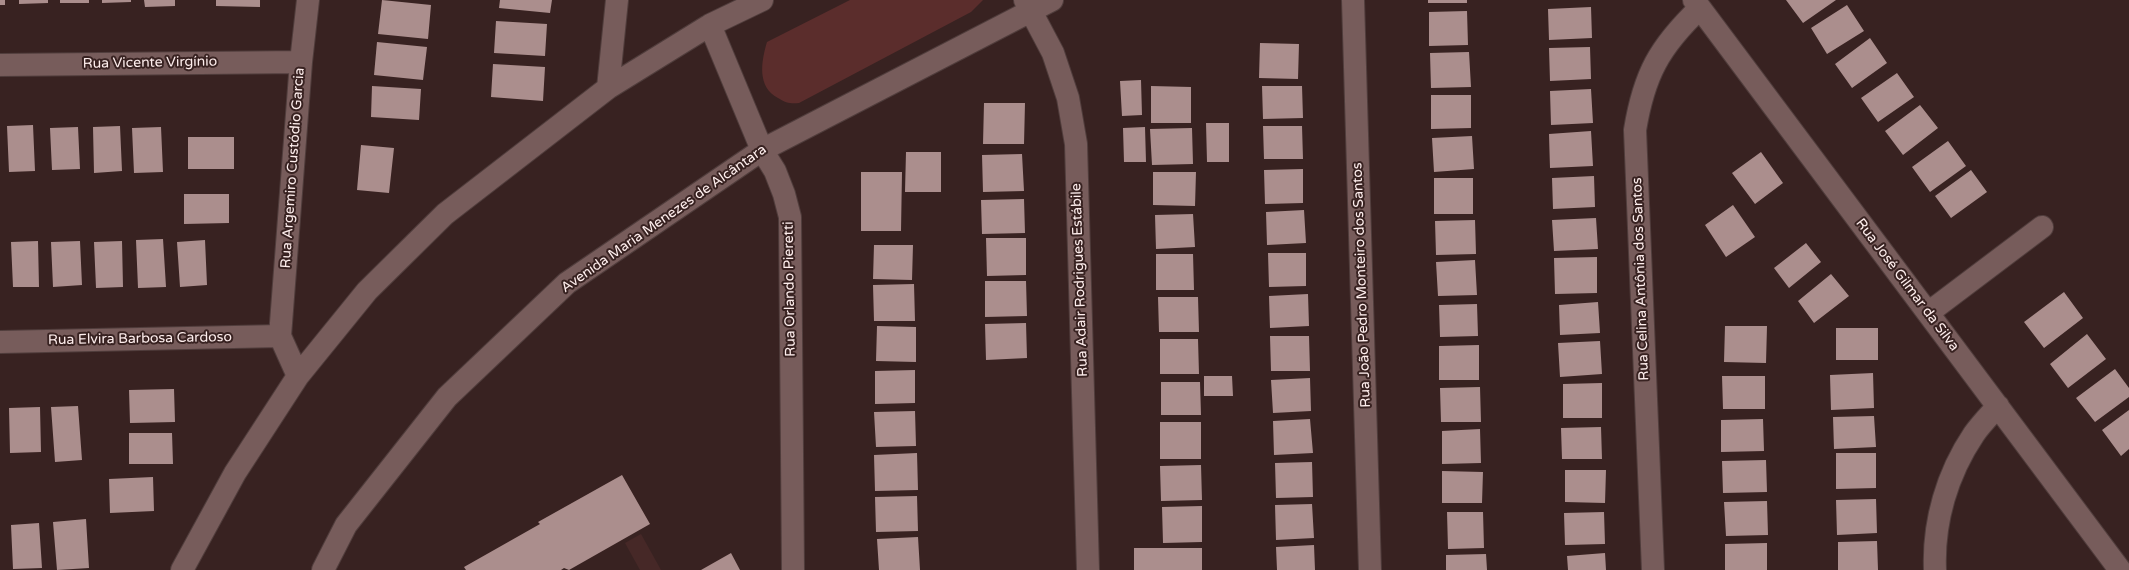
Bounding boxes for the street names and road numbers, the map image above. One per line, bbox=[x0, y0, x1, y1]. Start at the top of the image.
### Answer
street label: Rua Vicente Virgínio bbox=[83, 53, 217, 73]
street label: Rua Argemiro Custódio Garcia bbox=[278, 67, 308, 269]
street label: Avenida Maria Menezes de Alcântara bbox=[558, 141, 770, 297]
street label: Rua João Pedro Monteiro dos Santos bbox=[1349, 162, 1375, 408]
street label: Rua Celina Antônia dos Santos bbox=[1629, 177, 1653, 381]
street label: Rua Adair Rodrigues Estábile bbox=[1068, 183, 1092, 377]
street label: Rua José Gilmar da Silva bbox=[1852, 215, 1962, 355]
street label: Rua Orlando Pieretti bbox=[780, 221, 800, 357]
street label: Rua Elvira Barbosa Cardoso bbox=[48, 329, 232, 349]

